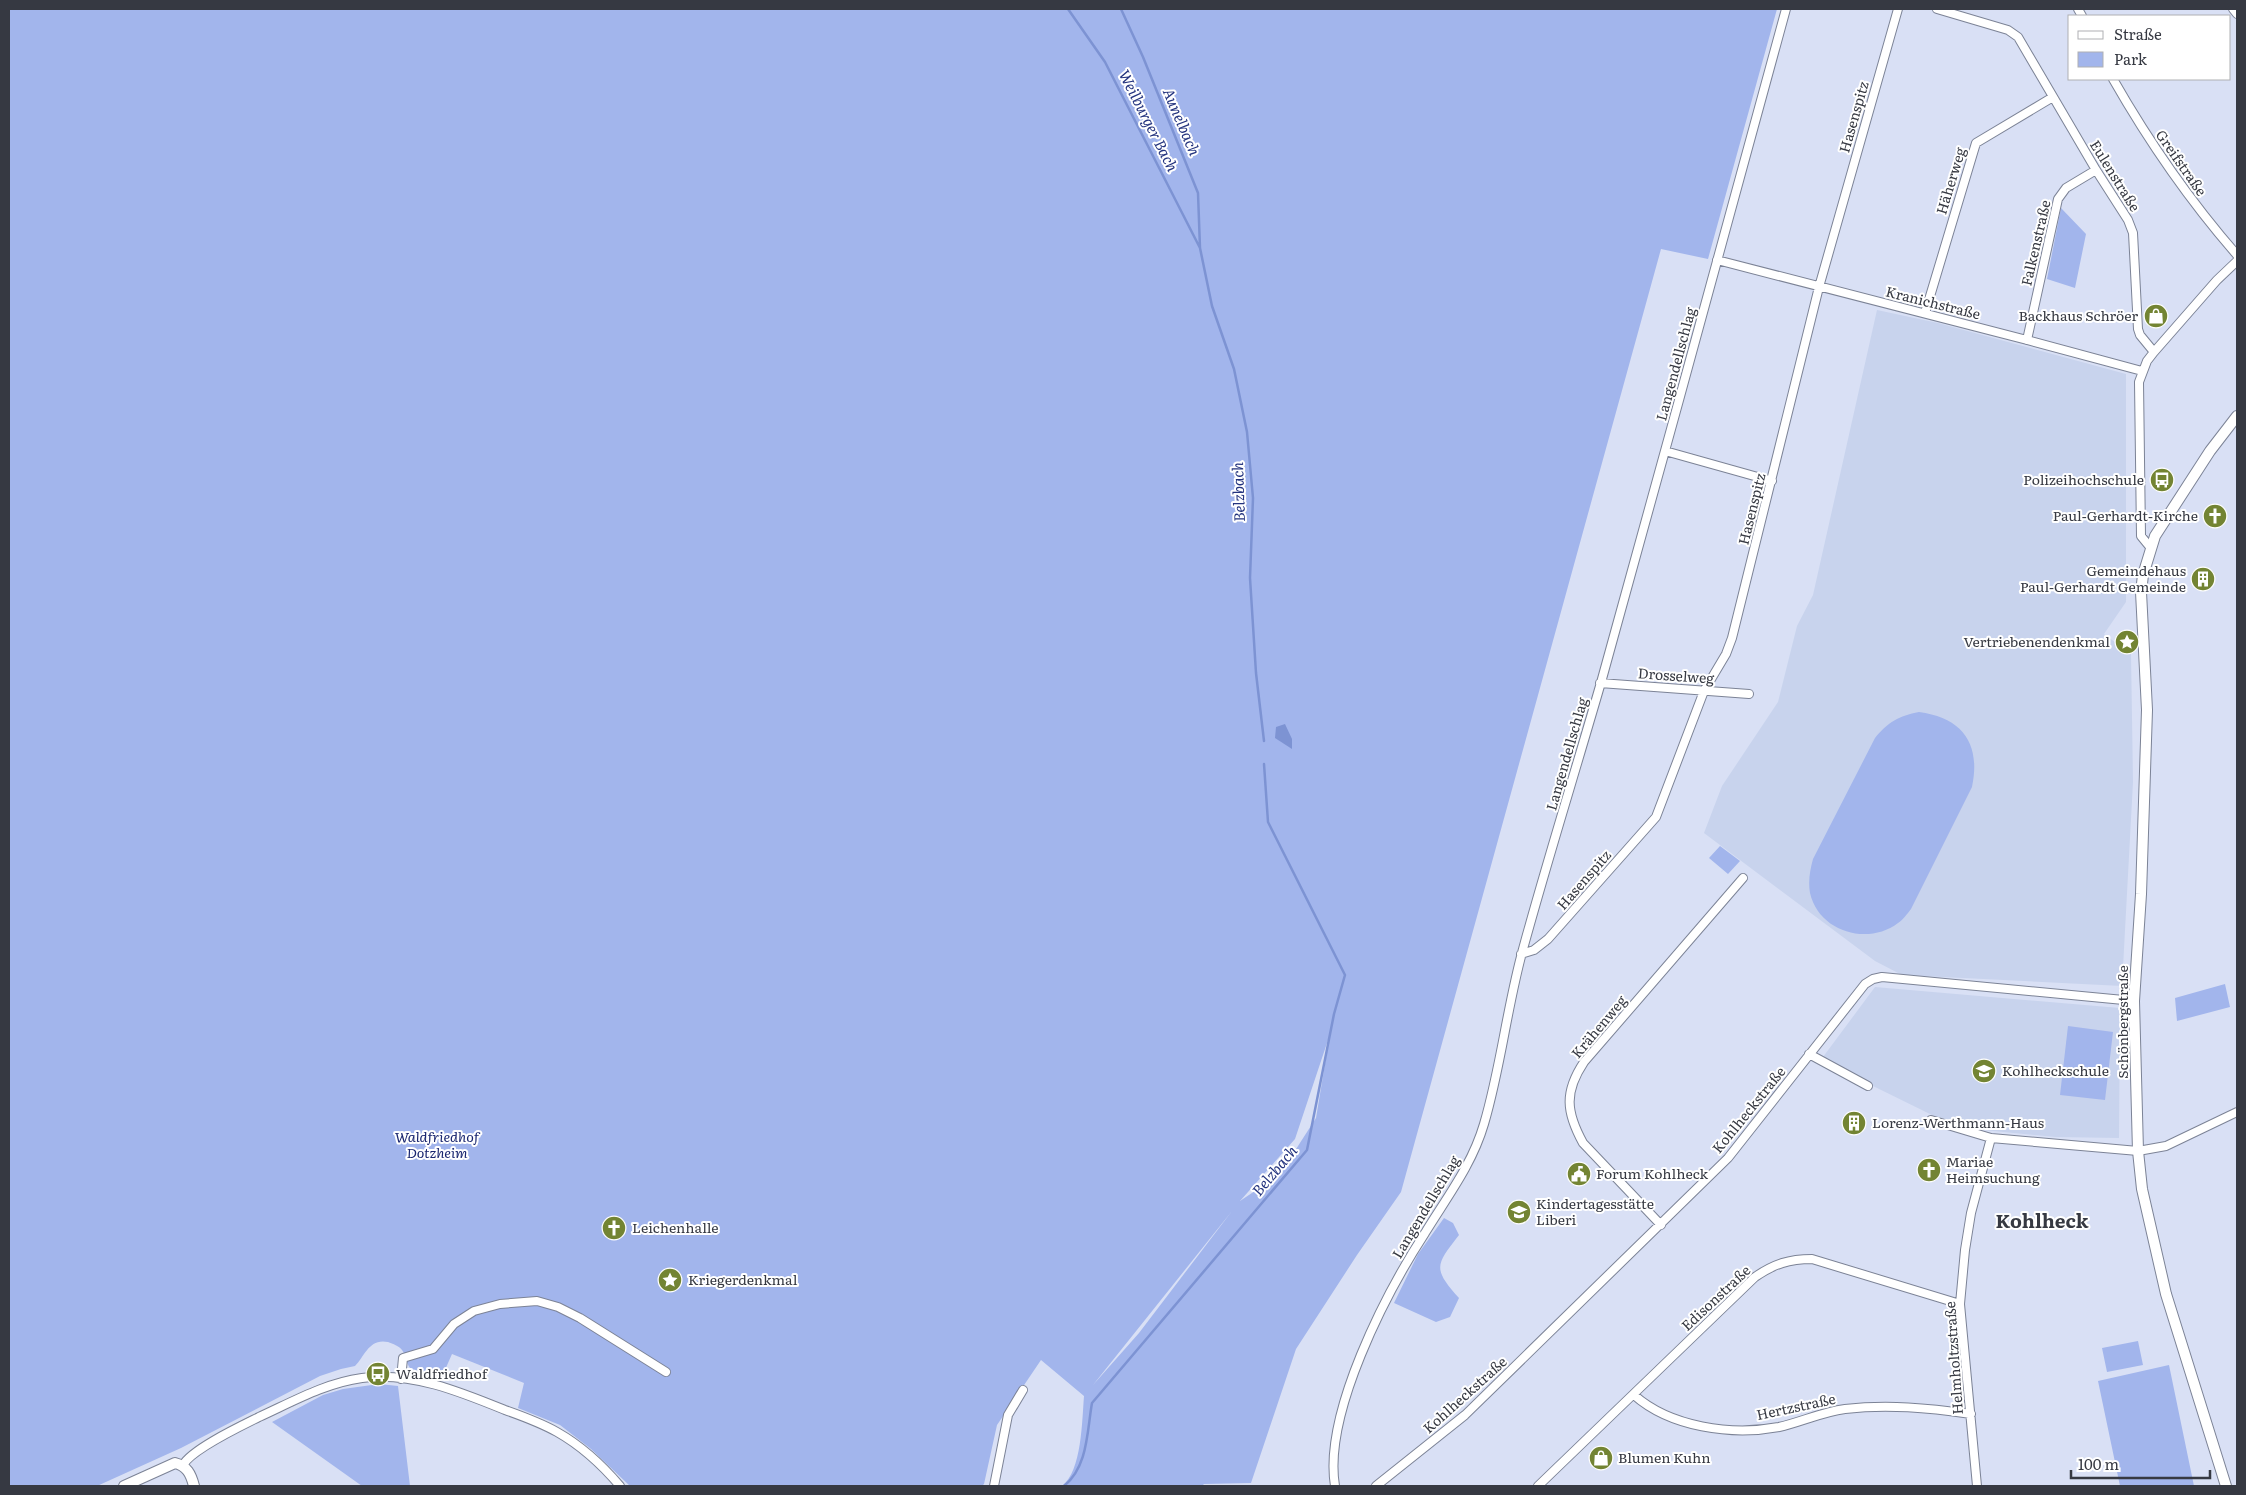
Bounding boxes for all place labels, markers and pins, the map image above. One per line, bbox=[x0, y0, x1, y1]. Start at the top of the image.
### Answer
shop icon: Backhaus Schröer bbox=[2143, 303, 2169, 329]
place label: Backhaus Schröer bbox=[2019, 305, 2138, 325]
bus stop icon: Polizeihochschule bbox=[2149, 467, 2175, 493]
place label: Polizeihochschule bbox=[2023, 469, 2144, 489]
church icon: Paul-Gerhardt-Kirche bbox=[2202, 503, 2228, 529]
place label: Paul-Gerhardt-Kirche bbox=[2053, 505, 2198, 525]
place label: Gemeindehaus Paul-Gerhardt Gemeinde bbox=[2020, 560, 2186, 596]
building icon: Gemeindehaus Paul-Gerhardt Gemeinde bbox=[2190, 566, 2216, 592]
place icon: Vertriebenendenkmal bbox=[2114, 629, 2140, 655]
place label: Vertriebenendenkmal bbox=[1964, 631, 2110, 651]
school or university icon: Kohlheckschule bbox=[1971, 1058, 1997, 1084]
place label: Kohlheckschule bbox=[2002, 1060, 2109, 1080]
building icon: Lorenz-Werthmann-Haus bbox=[1841, 1110, 1867, 1136]
place label: Lorenz-Werthmann-Haus bbox=[1872, 1112, 2044, 1132]
place label: Mariae Heimsuchung bbox=[1946, 1151, 2040, 1187]
church icon: Mariae Heimsuchung bbox=[1916, 1157, 1942, 1183]
public building icon: Forum Kohlheck bbox=[1566, 1161, 1592, 1187]
place label: Forum Kohlheck bbox=[1596, 1163, 1709, 1183]
place label: Kindertagesstätte Liberi bbox=[1536, 1193, 1654, 1229]
school or university icon: Kindertagesstätte Liberi bbox=[1506, 1199, 1532, 1225]
church icon: Leichenhalle bbox=[601, 1215, 627, 1241]
place label: Leichenhalle bbox=[632, 1217, 719, 1237]
place icon: Kriegerdenkmal bbox=[657, 1267, 683, 1293]
place label: Kriegerdenkmal bbox=[688, 1269, 798, 1289]
bus stop icon: Waldfriedhof bbox=[365, 1361, 391, 1387]
place label: Waldfriedhof bbox=[396, 1363, 489, 1383]
shop icon: Blumen Kuhn bbox=[1588, 1445, 1614, 1471]
place label: Blumen Kuhn bbox=[1618, 1447, 1710, 1467]

